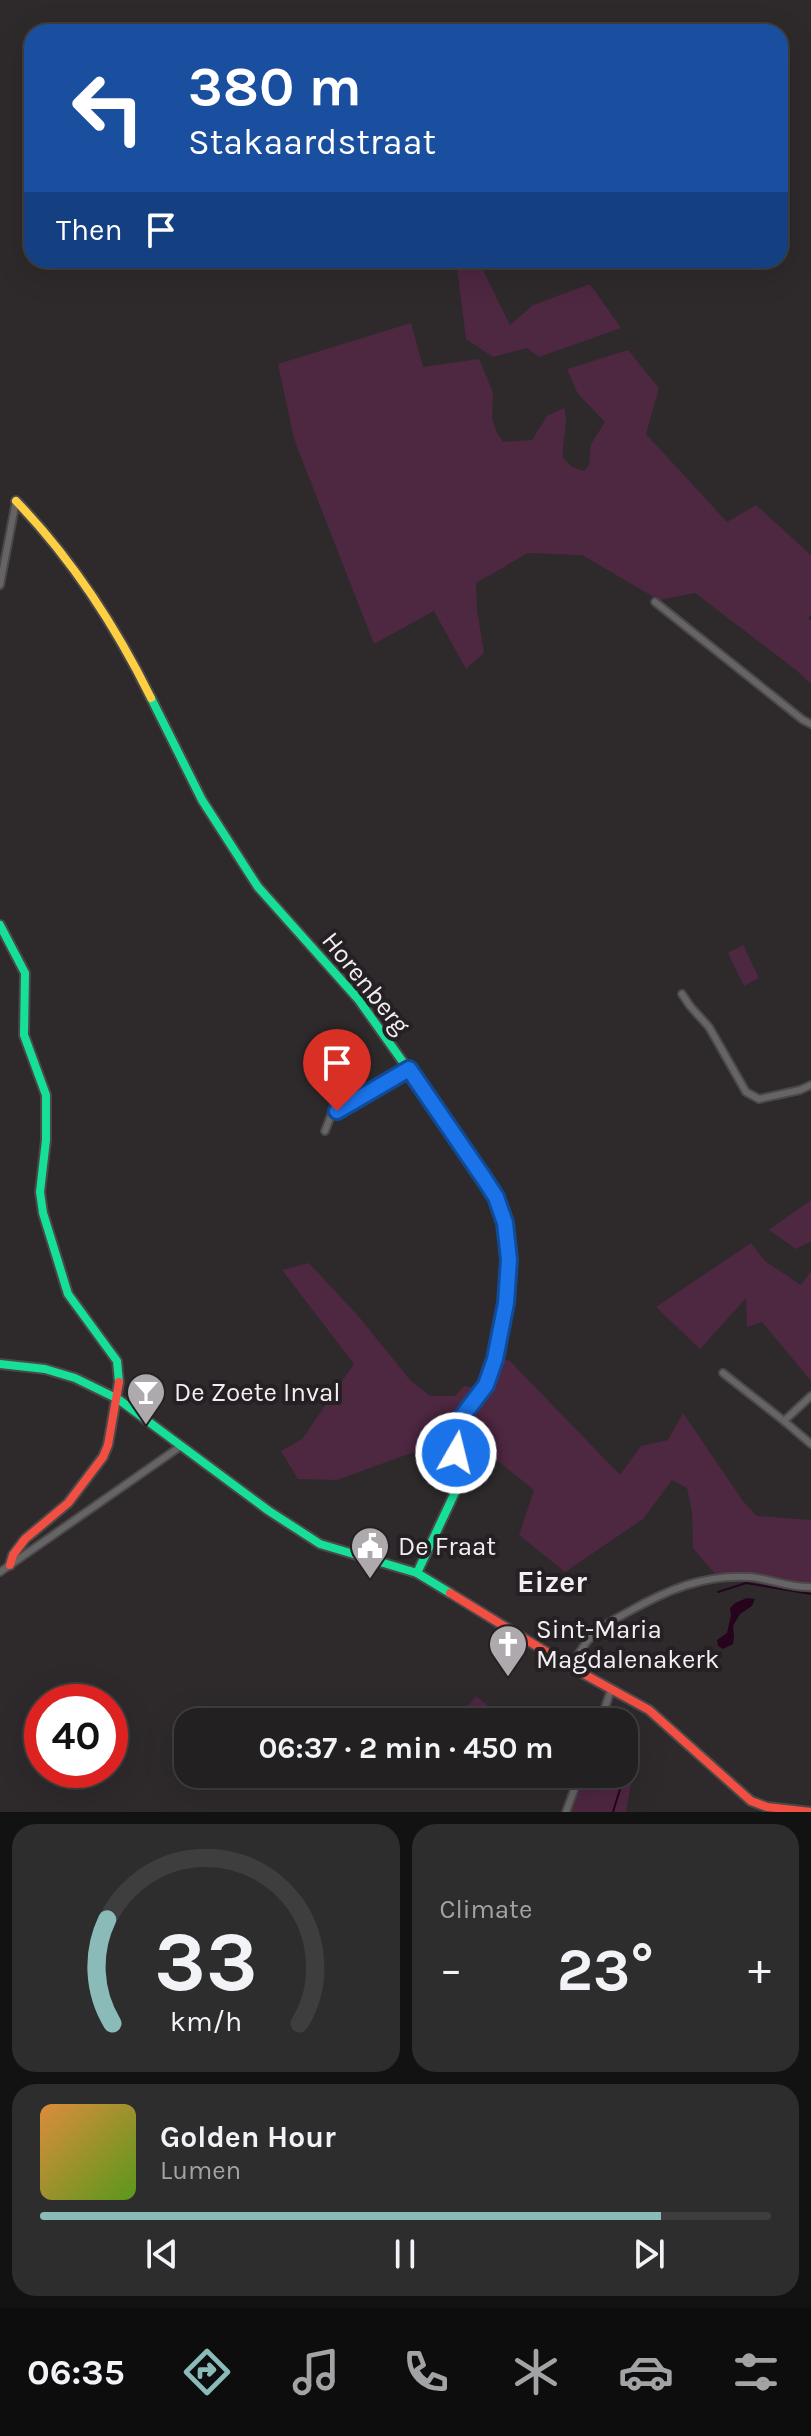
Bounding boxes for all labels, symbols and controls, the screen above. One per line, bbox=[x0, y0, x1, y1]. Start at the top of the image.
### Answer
text: 380 m bbox=[188, 54, 362, 119]
icon: left bbox=[56, 56, 160, 160]
text: Stakaardstraat bbox=[188, 121, 436, 163]
icon: arrive bbox=[139, 208, 183, 252]
text: Then bbox=[56, 212, 123, 248]
street label: Horenberg bbox=[315, 926, 417, 1041]
pin bbox=[303, 1029, 371, 1111]
icon: arrive bbox=[315, 1041, 359, 1085]
bar icon: De Zoete Inval bbox=[125, 1371, 167, 1426]
place label: De Zoete Inval bbox=[174, 1377, 341, 1408]
position arrow bbox=[414, 1411, 498, 1495]
public building icon: De Fraat bbox=[349, 1525, 391, 1580]
place label: De Fraat bbox=[398, 1531, 496, 1562]
district label: Eizer bbox=[517, 1564, 587, 1600]
place label: Sint-Maria Magdalenakerk bbox=[536, 1614, 719, 1675]
church icon: Sint-Maria Magdalenakerk bbox=[487, 1623, 529, 1678]
speed limit sign: 40 bbox=[24, 1684, 128, 1788]
text: 06:37 · 2 min · 450 m bbox=[258, 1730, 554, 1766]
text: Climate bbox=[440, 1894, 532, 1925]
text: 33 bbox=[154, 1914, 258, 2011]
text: 23° bbox=[557, 1935, 654, 2005]
text: − bbox=[440, 1944, 463, 1995]
text: + bbox=[748, 1944, 771, 1995]
text: km/h bbox=[170, 2005, 242, 2038]
text: Golden Hour bbox=[160, 2119, 336, 2155]
text: Lumen bbox=[160, 2155, 241, 2186]
icon: previous bbox=[140, 2232, 184, 2276]
icon: pause bbox=[383, 2232, 427, 2276]
icon: next bbox=[627, 2232, 671, 2276]
icon: directions bbox=[179, 2344, 235, 2400]
icon: music bbox=[288, 2344, 344, 2400]
icon: phone bbox=[398, 2344, 454, 2400]
icon: climate bbox=[508, 2344, 564, 2400]
icon: car bbox=[618, 2344, 674, 2400]
icon: filters bbox=[728, 2344, 784, 2400]
text: 06:35 bbox=[27, 2351, 125, 2393]

